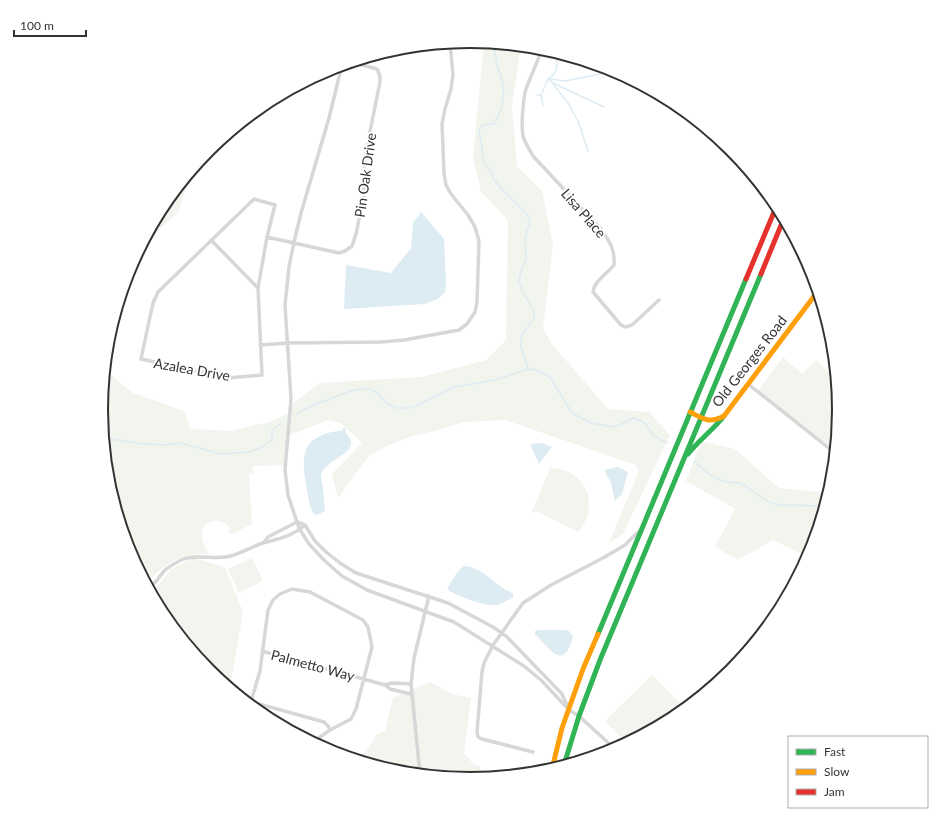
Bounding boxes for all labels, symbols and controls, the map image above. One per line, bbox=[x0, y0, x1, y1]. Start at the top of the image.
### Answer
scale bar bbox=[14, 12, 86, 38]
text: 100 m bbox=[20, 18, 54, 33]
street label: Pin Oak Drive bbox=[351, 132, 379, 218]
street label: Lisa Place bbox=[558, 185, 610, 241]
street label: Old Georges Road bbox=[708, 312, 790, 410]
street label: Azalea Drive bbox=[152, 354, 232, 384]
street label: Palmetto Way bbox=[269, 646, 357, 685]
legend bbox=[788, 736, 928, 808]
text: Fast bbox=[824, 744, 846, 759]
text: Slow bbox=[824, 764, 850, 779]
text: Jam bbox=[824, 784, 845, 799]

